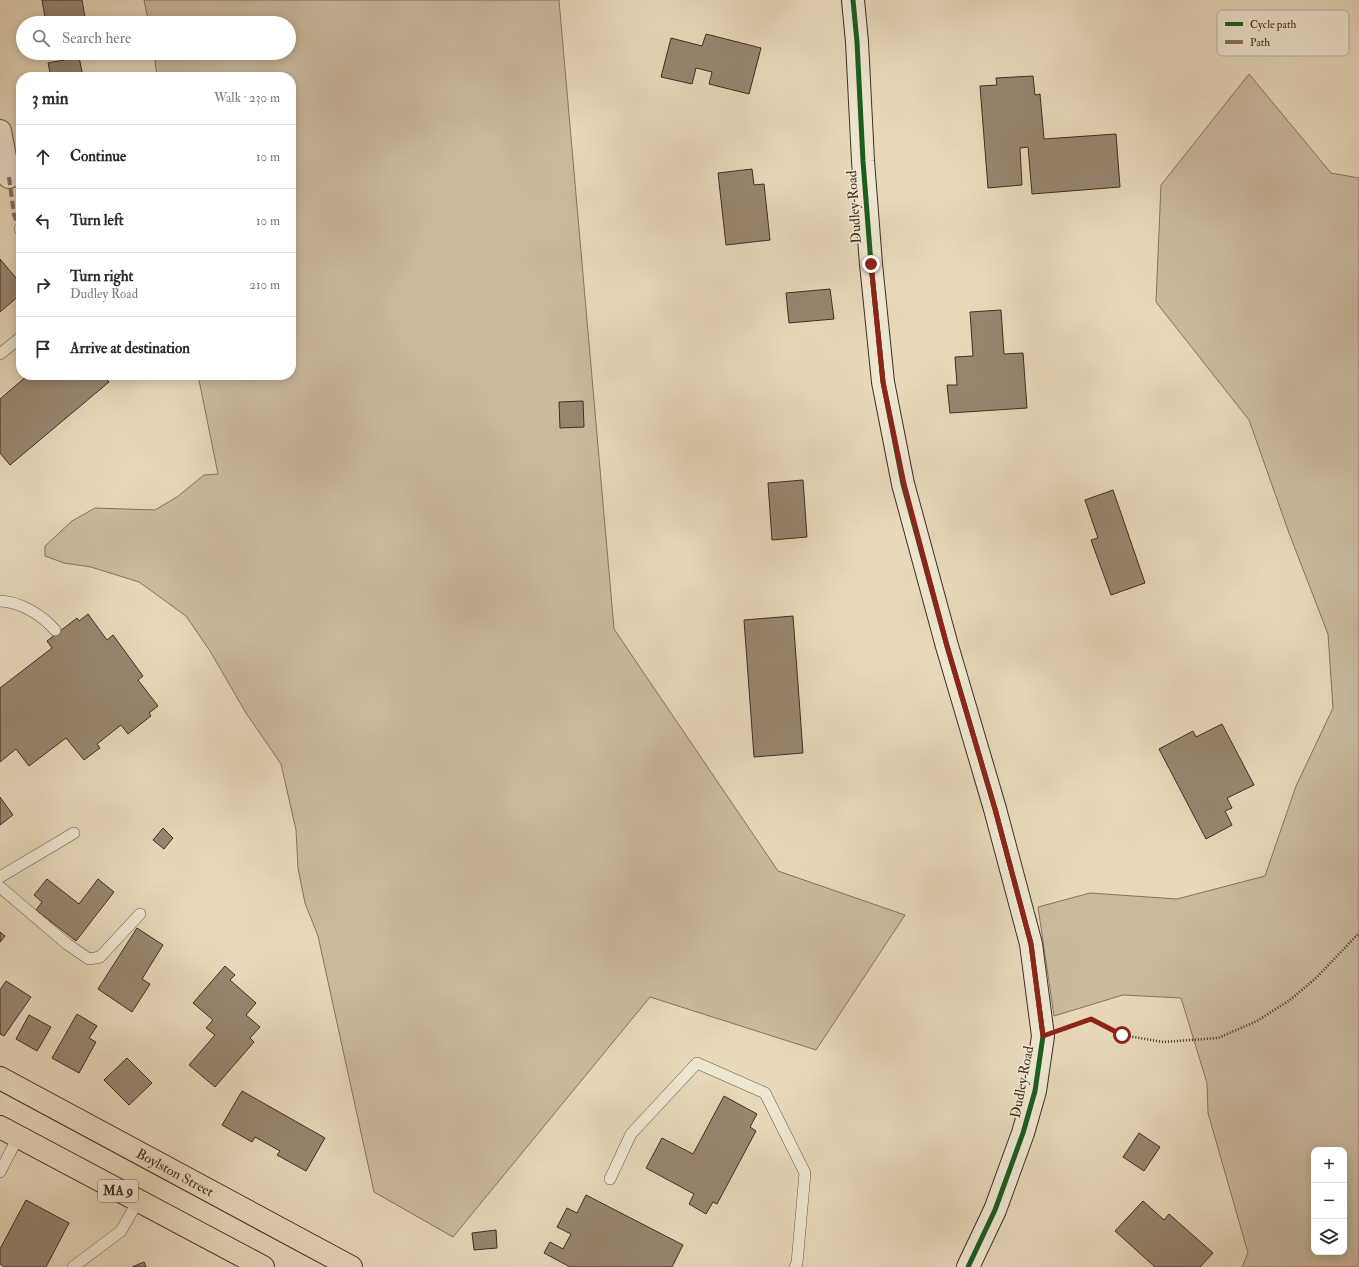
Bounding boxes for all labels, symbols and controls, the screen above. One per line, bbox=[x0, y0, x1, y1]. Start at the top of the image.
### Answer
legend bbox=[1217, 10, 1349, 56]
search box bbox=[16, 16, 296, 60]
text: Cycle path bbox=[1250, 18, 1296, 32]
icon: search bbox=[30, 27, 52, 49]
text: Search here bbox=[62, 29, 131, 48]
text: Path bbox=[1250, 36, 1270, 49]
text: 3 min bbox=[32, 88, 69, 109]
text: Walk · 230 m bbox=[214, 90, 280, 106]
icon: ahead bbox=[32, 146, 54, 168]
text: Continue bbox=[70, 147, 126, 166]
text: 10 m bbox=[256, 149, 280, 165]
street label: Dudley Road bbox=[843, 170, 866, 244]
icon: left bbox=[32, 210, 54, 232]
text: Turn left bbox=[70, 211, 124, 230]
text: 10 m bbox=[256, 213, 280, 229]
route end bbox=[862, 255, 880, 273]
text: Turn right bbox=[70, 267, 133, 286]
icon: right bbox=[32, 274, 54, 296]
text: 210 m bbox=[249, 277, 280, 293]
text: Dudley Road bbox=[70, 286, 138, 302]
icon: arrive bbox=[32, 338, 54, 360]
text: Arrive at destination bbox=[70, 339, 190, 358]
route start bbox=[1113, 1026, 1131, 1044]
street label: Dudley Road bbox=[1007, 1044, 1038, 1120]
street label: Boylston Street bbox=[134, 1145, 217, 1200]
map controls bbox=[1311, 1147, 1347, 1255]
button: + bbox=[1311, 1147, 1347, 1183]
road number: MA 9 bbox=[98, 1180, 138, 1202]
button: − bbox=[1311, 1183, 1347, 1219]
button: layers bbox=[1311, 1219, 1347, 1255]

